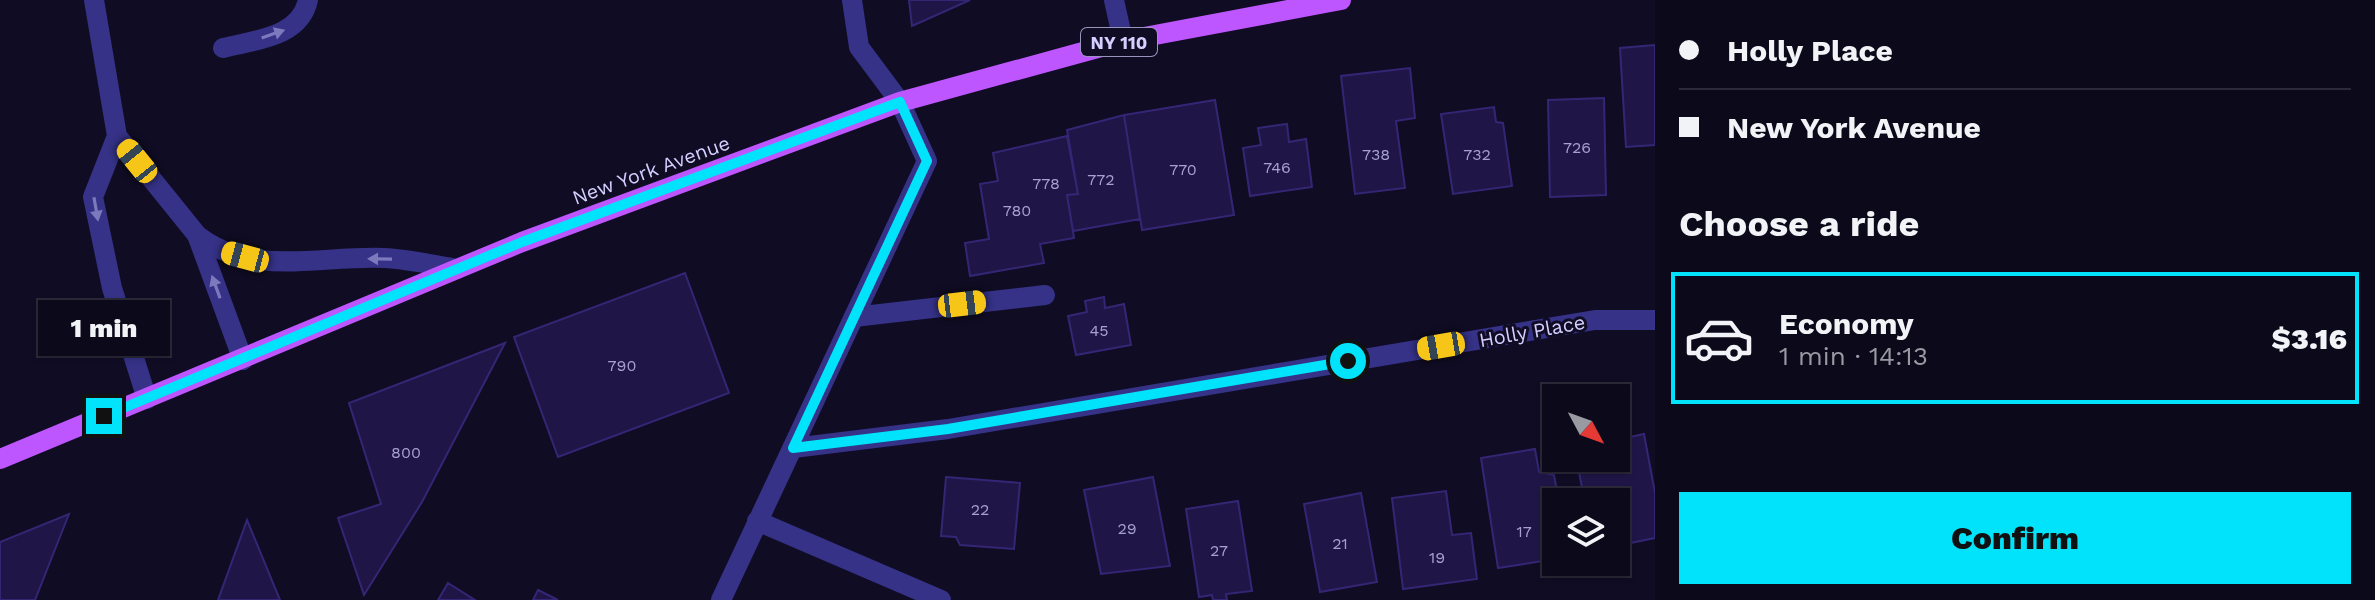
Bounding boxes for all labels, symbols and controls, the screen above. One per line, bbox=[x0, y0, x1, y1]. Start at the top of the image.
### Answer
one-way arrow bbox=[262, 28, 286, 40]
road number: NY 110 bbox=[1081, 28, 1157, 56]
text: Holly Place bbox=[1727, 33, 1893, 68]
text: New York Avenue bbox=[1727, 110, 1981, 145]
street label: New York Avenue bbox=[569, 130, 733, 210]
car bbox=[113, 135, 161, 187]
house number: 726 bbox=[1563, 138, 1591, 157]
house number: 738 bbox=[1362, 145, 1390, 164]
house number: 732 bbox=[1463, 145, 1491, 164]
house number: 746 bbox=[1263, 158, 1291, 177]
house number: 770 bbox=[1169, 160, 1197, 179]
house number: 772 bbox=[1087, 170, 1115, 189]
house number: 778 bbox=[1032, 174, 1060, 193]
one-way arrow bbox=[90, 196, 102, 221]
house number: 780 bbox=[1003, 201, 1031, 220]
text: Choose a ride bbox=[1679, 203, 1919, 245]
car bbox=[219, 239, 271, 275]
one-way arrow bbox=[367, 253, 392, 265]
one-way arrow bbox=[209, 275, 222, 299]
car bbox=[937, 289, 987, 319]
callout: 1 min bbox=[38, 300, 170, 356]
icon: car bbox=[1683, 302, 1755, 374]
text: Economy bbox=[1779, 306, 1914, 341]
street label: Holly Place bbox=[1477, 310, 1587, 352]
text: 1 min bbox=[71, 313, 137, 343]
house number: 45 bbox=[1089, 321, 1109, 340]
text: $3.16 bbox=[2272, 321, 2347, 356]
car bbox=[1415, 330, 1467, 362]
text: 1 min · 14:13 bbox=[1779, 341, 1928, 371]
route start bbox=[1330, 343, 1366, 379]
house number: 790 bbox=[608, 356, 636, 375]
north arrow bbox=[1542, 384, 1630, 472]
map controls bbox=[1542, 384, 1630, 576]
route end bbox=[86, 398, 122, 434]
house number: 800 bbox=[391, 443, 421, 462]
button: layers bbox=[1542, 488, 1630, 576]
button: Confirm bbox=[1679, 492, 2351, 584]
house number: 22 bbox=[971, 500, 989, 519]
house number: 29 bbox=[1117, 519, 1137, 538]
house number: 17 bbox=[1516, 522, 1532, 541]
house number: 21 bbox=[1332, 534, 1348, 553]
house number: 27 bbox=[1210, 541, 1228, 560]
house number: 19 bbox=[1429, 548, 1445, 567]

